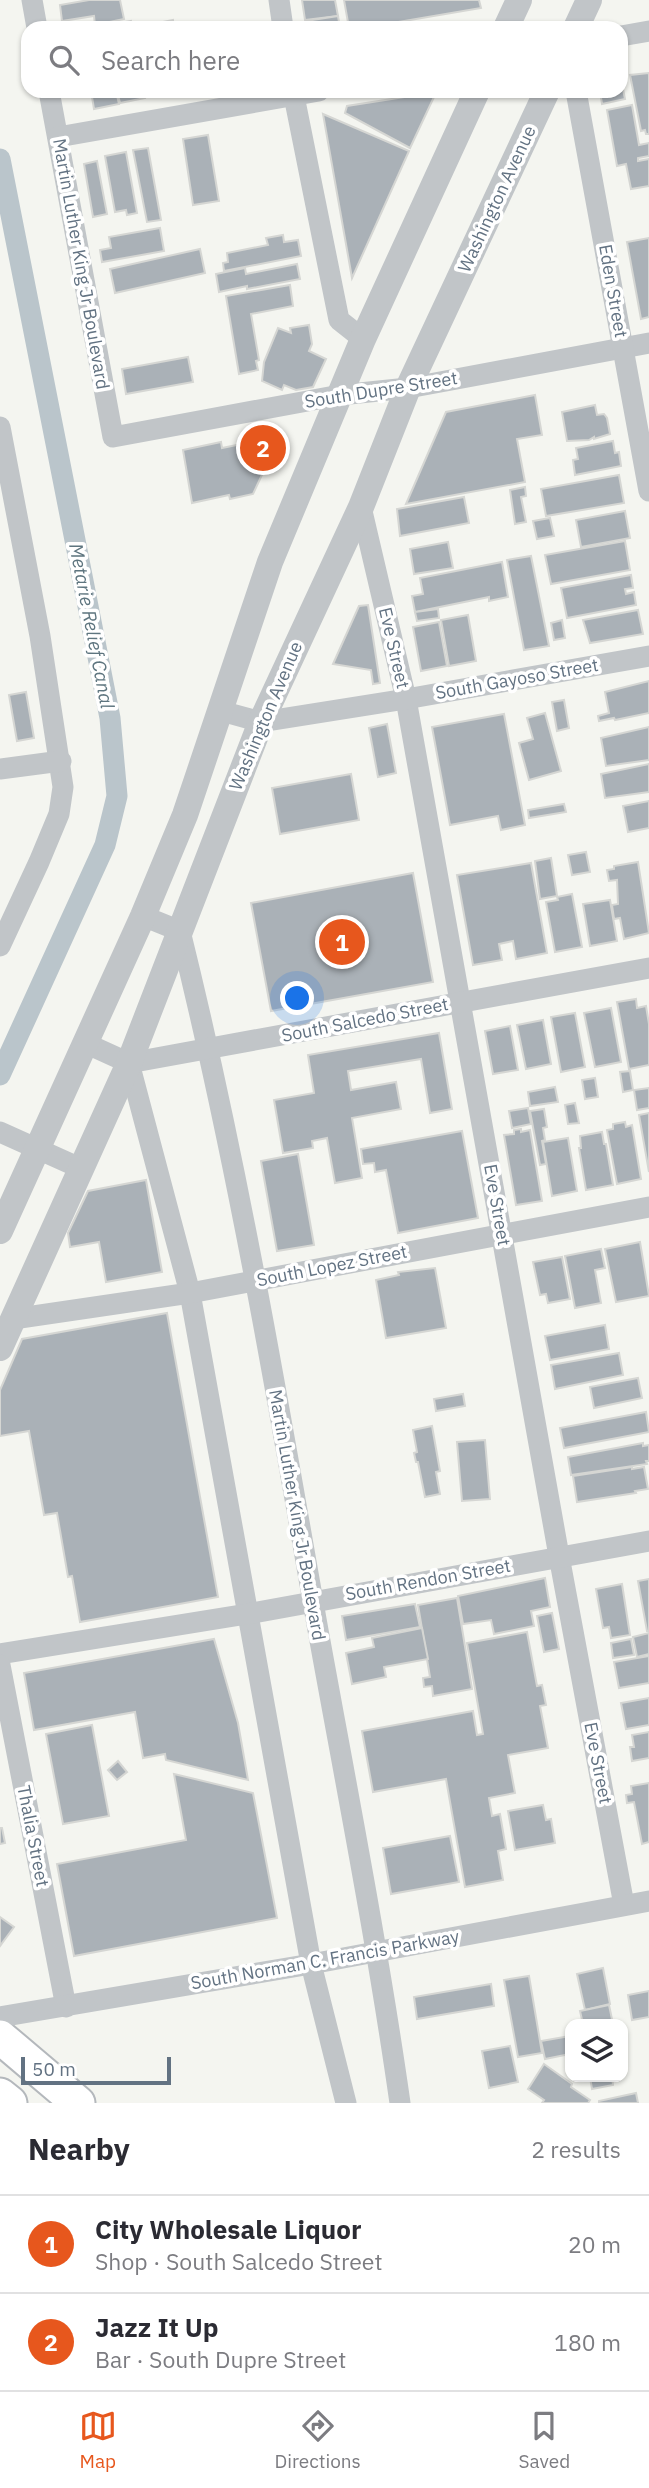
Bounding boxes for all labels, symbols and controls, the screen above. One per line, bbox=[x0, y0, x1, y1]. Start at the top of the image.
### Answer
search box bbox=[21, 21, 628, 98]
icon: search bbox=[45, 41, 83, 79]
text: Search here bbox=[101, 43, 240, 77]
street label: Washington Avenue bbox=[452, 122, 541, 276]
street label: Martin Luther King Jr Boulevard bbox=[48, 137, 115, 391]
street label: Eden Street bbox=[594, 242, 633, 339]
street label: South Dupre Street bbox=[303, 366, 459, 413]
pin: 2 bbox=[240, 422, 286, 474]
water label: Metarie Relief Canal bbox=[64, 541, 120, 711]
street label: Eve Street bbox=[374, 605, 415, 691]
street label: Washington Avenue bbox=[224, 638, 307, 794]
street label: South Gayoso Street bbox=[434, 653, 600, 704]
pin: 1 bbox=[319, 916, 365, 968]
your location bbox=[280, 981, 314, 1015]
street label: South Salcedo Street bbox=[280, 992, 450, 1047]
street label: Eve Street bbox=[479, 1162, 516, 1248]
street label: South Lopez Street bbox=[255, 1240, 409, 1291]
street label: Martin Luther King Jr Boulevard bbox=[264, 1388, 331, 1642]
street label: South Rendon Street bbox=[344, 1554, 512, 1605]
street label: Eve Street bbox=[579, 1720, 618, 1806]
street label: Thalia Street bbox=[12, 1783, 55, 1889]
street label: South Norman C. Francis Parkway bbox=[189, 1925, 461, 1994]
map controls bbox=[565, 2019, 628, 2082]
button: layers bbox=[565, 2019, 628, 2082]
scale bar bbox=[21, 2054, 172, 2086]
text: 50 m bbox=[32, 2057, 76, 2081]
text: Nearby bbox=[28, 2129, 130, 2168]
text: 2 results bbox=[531, 2134, 621, 2164]
text: City Wholesale Liquor bbox=[95, 2212, 362, 2246]
text: 1 bbox=[44, 2229, 58, 2259]
text: 20 m bbox=[568, 2229, 621, 2259]
text: Shop · South Salcedo Street bbox=[95, 2246, 383, 2276]
text: Jazz It Up bbox=[95, 2310, 219, 2344]
text: 2 bbox=[44, 2327, 58, 2357]
text: 180 m bbox=[554, 2327, 621, 2357]
text: Bar · South Dupre Street bbox=[95, 2344, 346, 2374]
tab: Map bbox=[79, 2407, 117, 2473]
tab: Directions bbox=[274, 2407, 361, 2473]
tab: Saved bbox=[519, 2407, 570, 2473]

